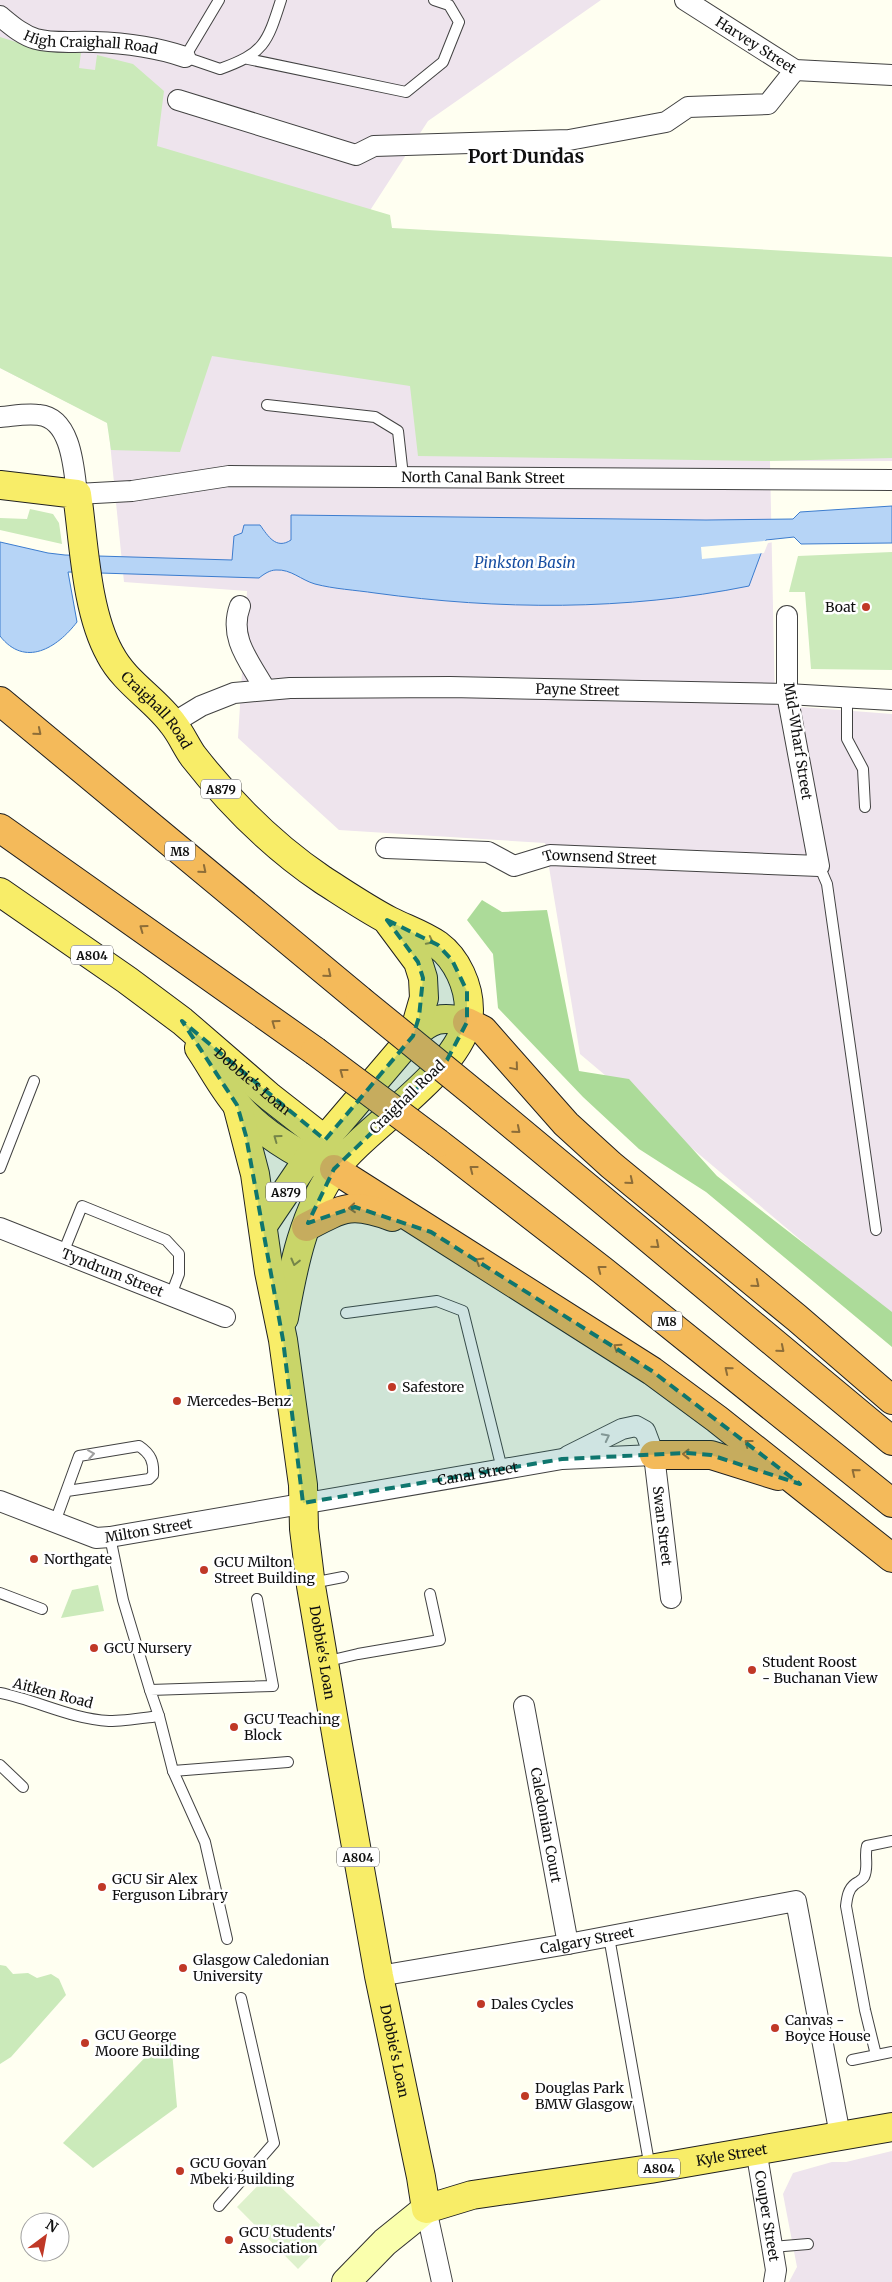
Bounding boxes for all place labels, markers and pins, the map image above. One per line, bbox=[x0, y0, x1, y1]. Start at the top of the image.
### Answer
place label: Boat bbox=[825, 598, 857, 616]
marker: Boat bbox=[860, 601, 872, 613]
place label: Safestore bbox=[402, 1378, 464, 1396]
marker: Safestore bbox=[386, 1381, 398, 1393]
place label: Mercedes-Benz bbox=[187, 1392, 291, 1410]
marker: Mercedes-Benz bbox=[171, 1395, 183, 1407]
place label: Northgate bbox=[44, 1550, 112, 1568]
marker: Northgate bbox=[28, 1553, 40, 1565]
place label: GCU Milton Street Building bbox=[214, 1553, 315, 1587]
marker: GCU Milton Street Building bbox=[198, 1564, 210, 1576]
place label: GCU Nursery bbox=[104, 1639, 193, 1657]
marker: GCU Nursery bbox=[88, 1642, 100, 1654]
place label: Student Roost - Buchanan View bbox=[762, 1653, 878, 1687]
marker: Student Roost - Buchanan View bbox=[746, 1664, 758, 1676]
place label: GCU Teaching Block bbox=[244, 1710, 340, 1744]
marker: GCU Teaching Block bbox=[228, 1721, 240, 1733]
place label: GCU Sir Alex Ferguson Library bbox=[112, 1870, 229, 1904]
marker: GCU Sir Alex Ferguson Library bbox=[96, 1881, 108, 1893]
place label: Glasgow Caledonian University bbox=[193, 1951, 329, 1985]
marker: Glasgow Caledonian University bbox=[177, 1962, 189, 1974]
place label: Dales Cycles bbox=[491, 1995, 574, 2013]
marker: Dales Cycles bbox=[475, 1998, 487, 2010]
place label: Canvas - Boyce House bbox=[785, 2011, 871, 2045]
marker: Canvas - Boyce House bbox=[769, 2022, 781, 2034]
place label: GCU George Moore Building bbox=[95, 2026, 200, 2060]
marker: GCU George Moore Building bbox=[79, 2037, 91, 2049]
place label: Douglas Park BMW Glasgow bbox=[535, 2079, 633, 2113]
marker: Douglas Park BMW Glasgow bbox=[519, 2090, 531, 2102]
place label: GCU Govan Mbeki Building bbox=[190, 2154, 295, 2188]
marker: GCU Govan Mbeki Building bbox=[174, 2165, 186, 2177]
place label: GCU Students' Association bbox=[238, 2223, 336, 2257]
marker: GCU Students' Association bbox=[223, 2234, 235, 2246]

